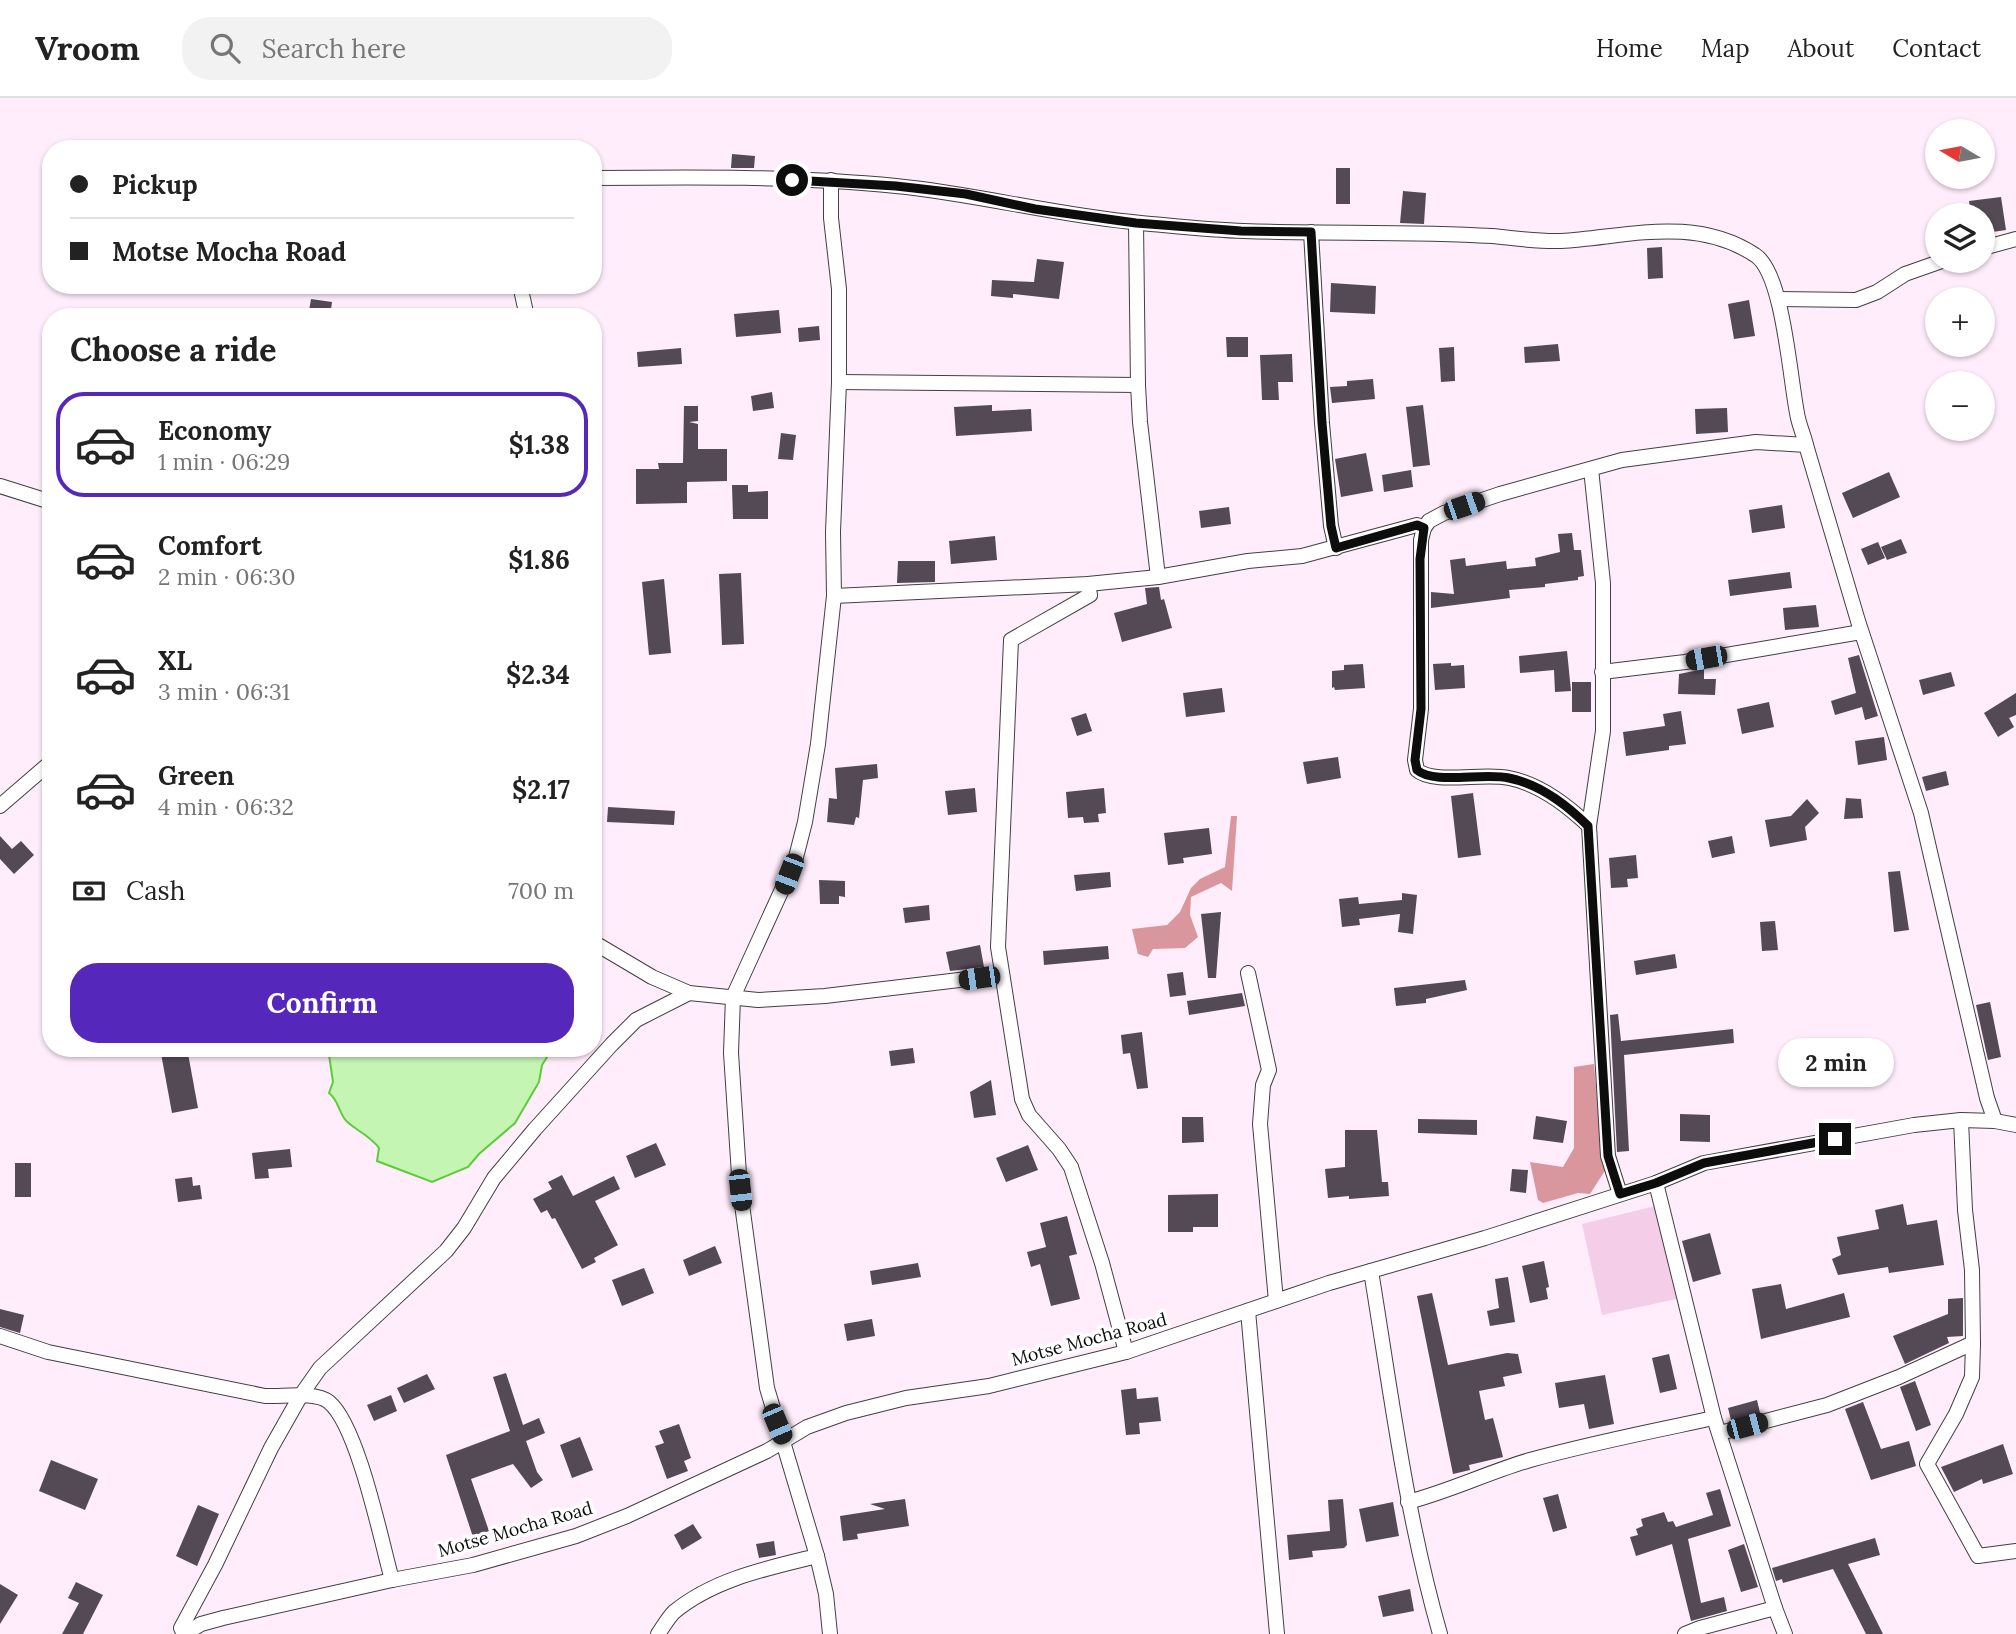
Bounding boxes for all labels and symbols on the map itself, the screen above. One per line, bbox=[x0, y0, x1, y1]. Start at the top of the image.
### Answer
north arrow bbox=[1925, 119, 1995, 189]
route start bbox=[776, 164, 808, 196]
car bbox=[1441, 489, 1488, 523]
car bbox=[1684, 644, 1729, 672]
car bbox=[772, 851, 807, 897]
car bbox=[957, 965, 1002, 991]
callout: 2 min bbox=[1777, 1038, 1893, 1086]
route end bbox=[1819, 1123, 1851, 1155]
car bbox=[728, 1168, 753, 1212]
street label: Motse Mocha Road bbox=[1009, 1307, 1169, 1371]
car bbox=[760, 1401, 795, 1447]
car bbox=[1724, 1410, 1771, 1442]
street label: Motse Mocha Road bbox=[435, 1496, 595, 1562]

